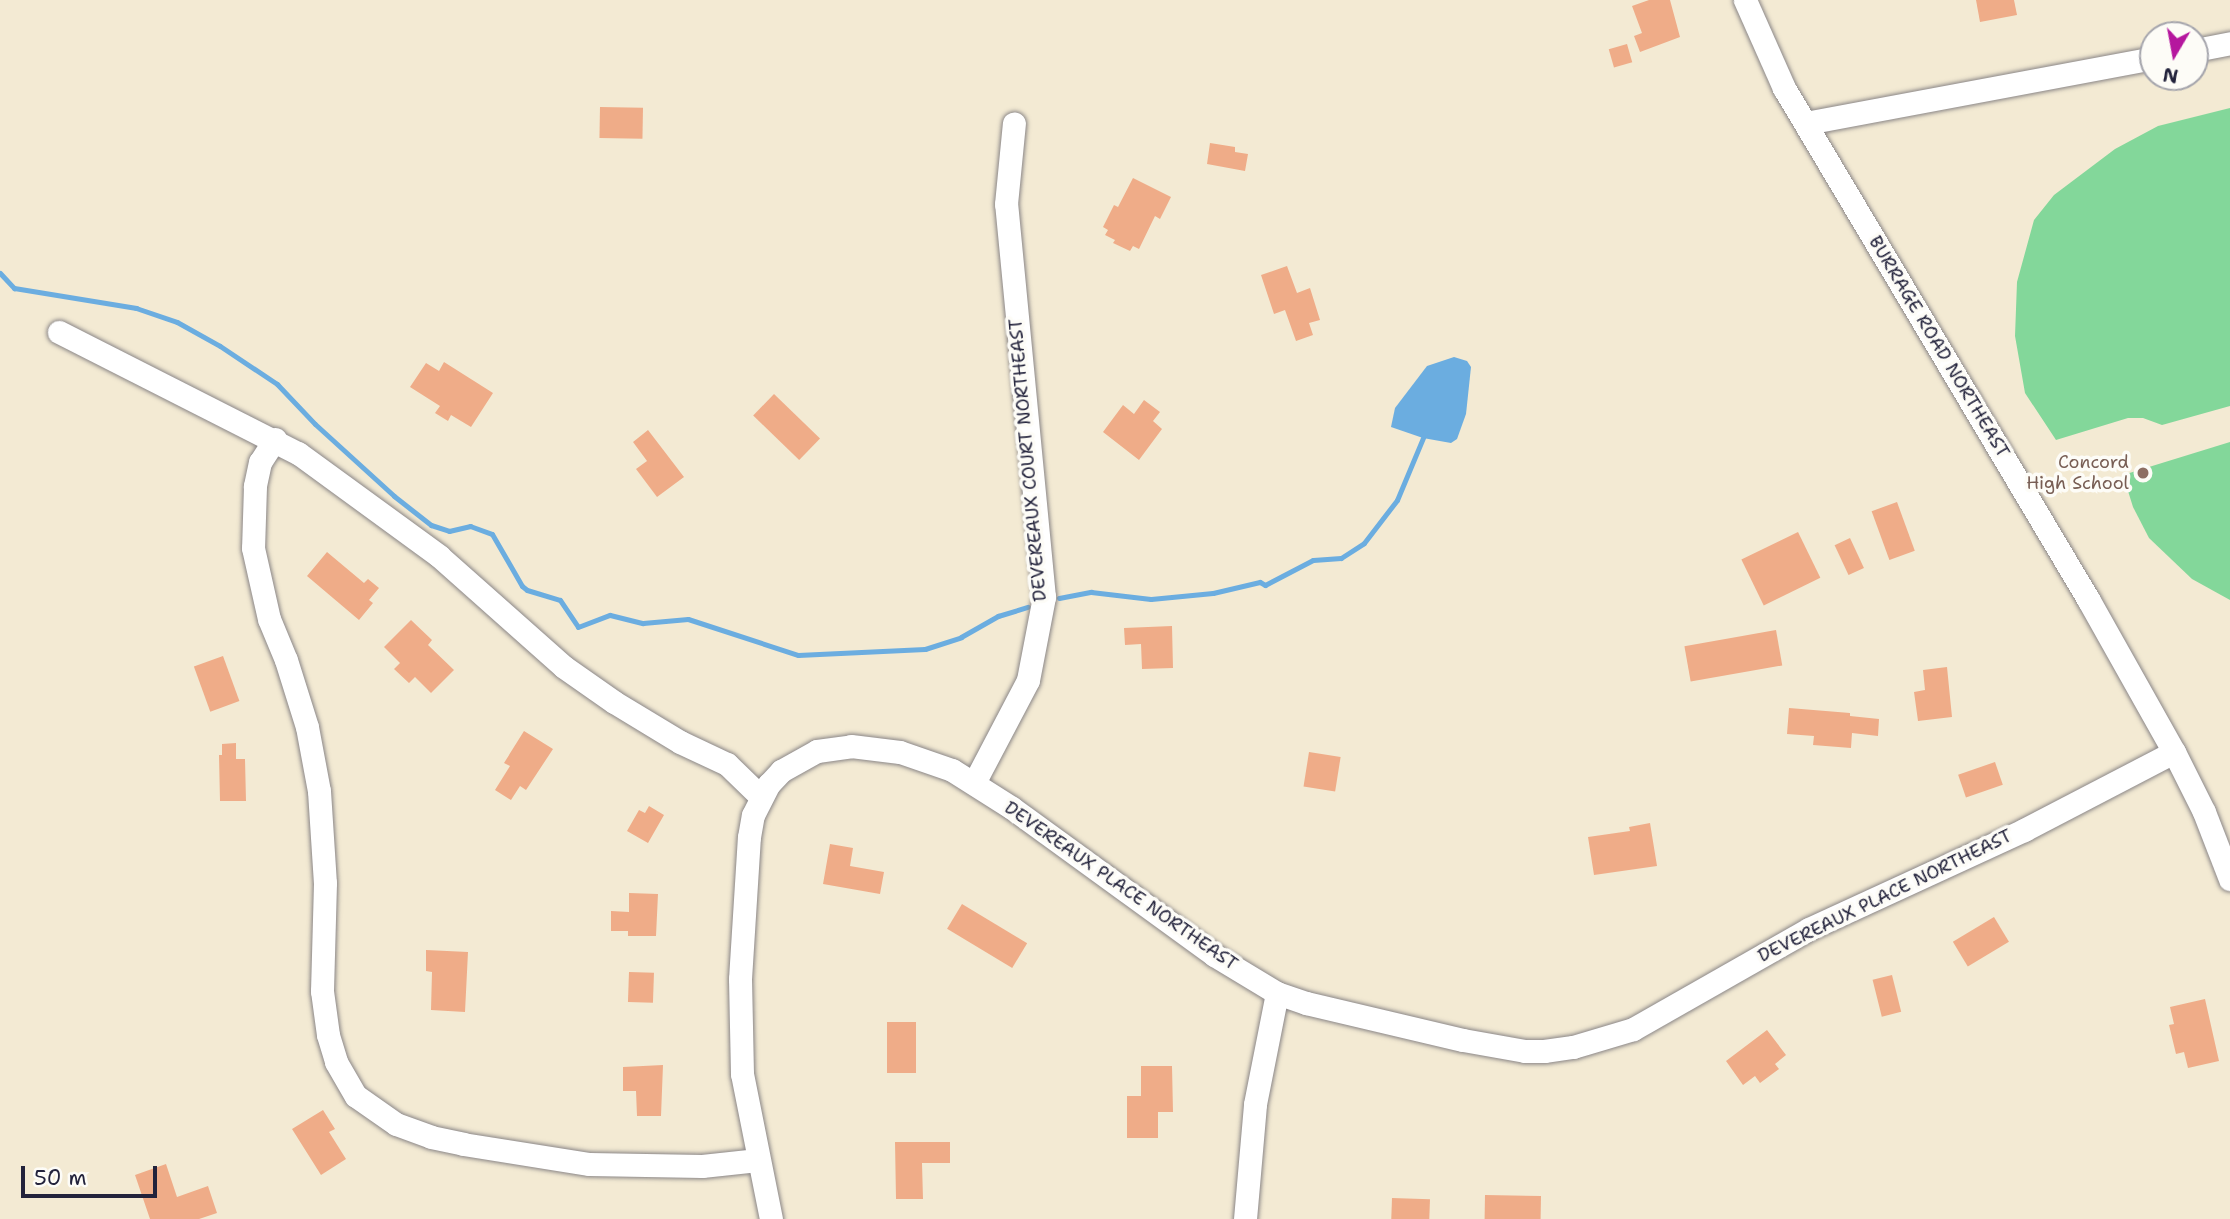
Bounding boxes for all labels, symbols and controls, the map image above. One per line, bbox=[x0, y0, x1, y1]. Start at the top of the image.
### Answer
north arrow bbox=[2139, 21, 2209, 91]
text: N bbox=[2161, 62, 2180, 89]
street label: BURRAGE ROAD NORTHEAST bbox=[1864, 232, 2014, 462]
street label: DEVEREAUX COURT NORTHEAST bbox=[1005, 318, 1051, 602]
place label: Concord High School bbox=[2026, 452, 2129, 494]
marker: Concord High School bbox=[2135, 465, 2151, 481]
street label: DEVEREAUX PLACE NORTHEAST bbox=[1000, 797, 1242, 975]
street label: DEVEREAUX PLACE NORTHEAST bbox=[1754, 825, 2016, 967]
scale bar bbox=[24, 1152, 161, 1196]
text: 50 m bbox=[34, 1164, 87, 1192]

